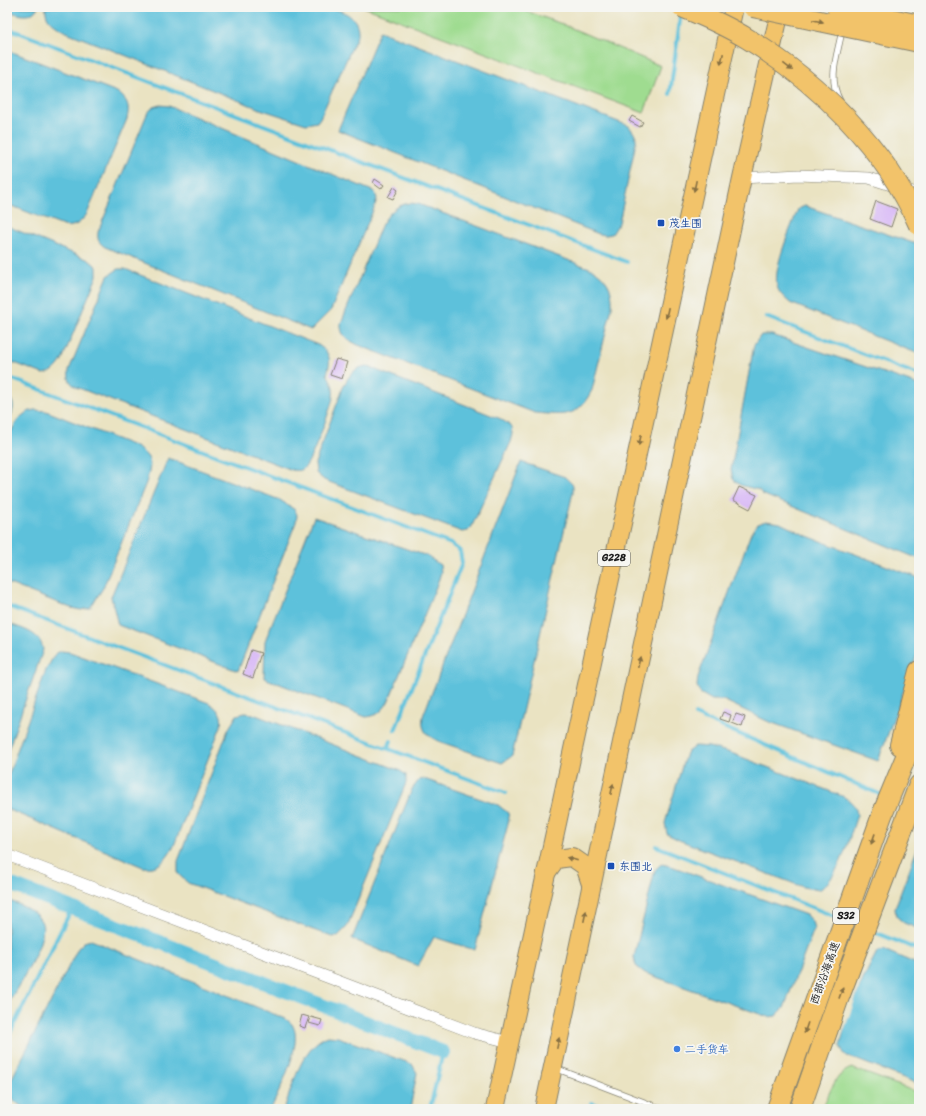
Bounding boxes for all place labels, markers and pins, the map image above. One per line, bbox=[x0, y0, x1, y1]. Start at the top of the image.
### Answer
place label: 茂生围 bbox=[669, 214, 702, 233]
marker: 茂生围 bbox=[656, 218, 666, 228]
place label: 东围北 bbox=[619, 857, 652, 876]
marker: 东围北 bbox=[606, 861, 616, 871]
place label: 二手货车 bbox=[685, 1040, 729, 1059]
marker: 二手货车 bbox=[672, 1044, 682, 1054]

